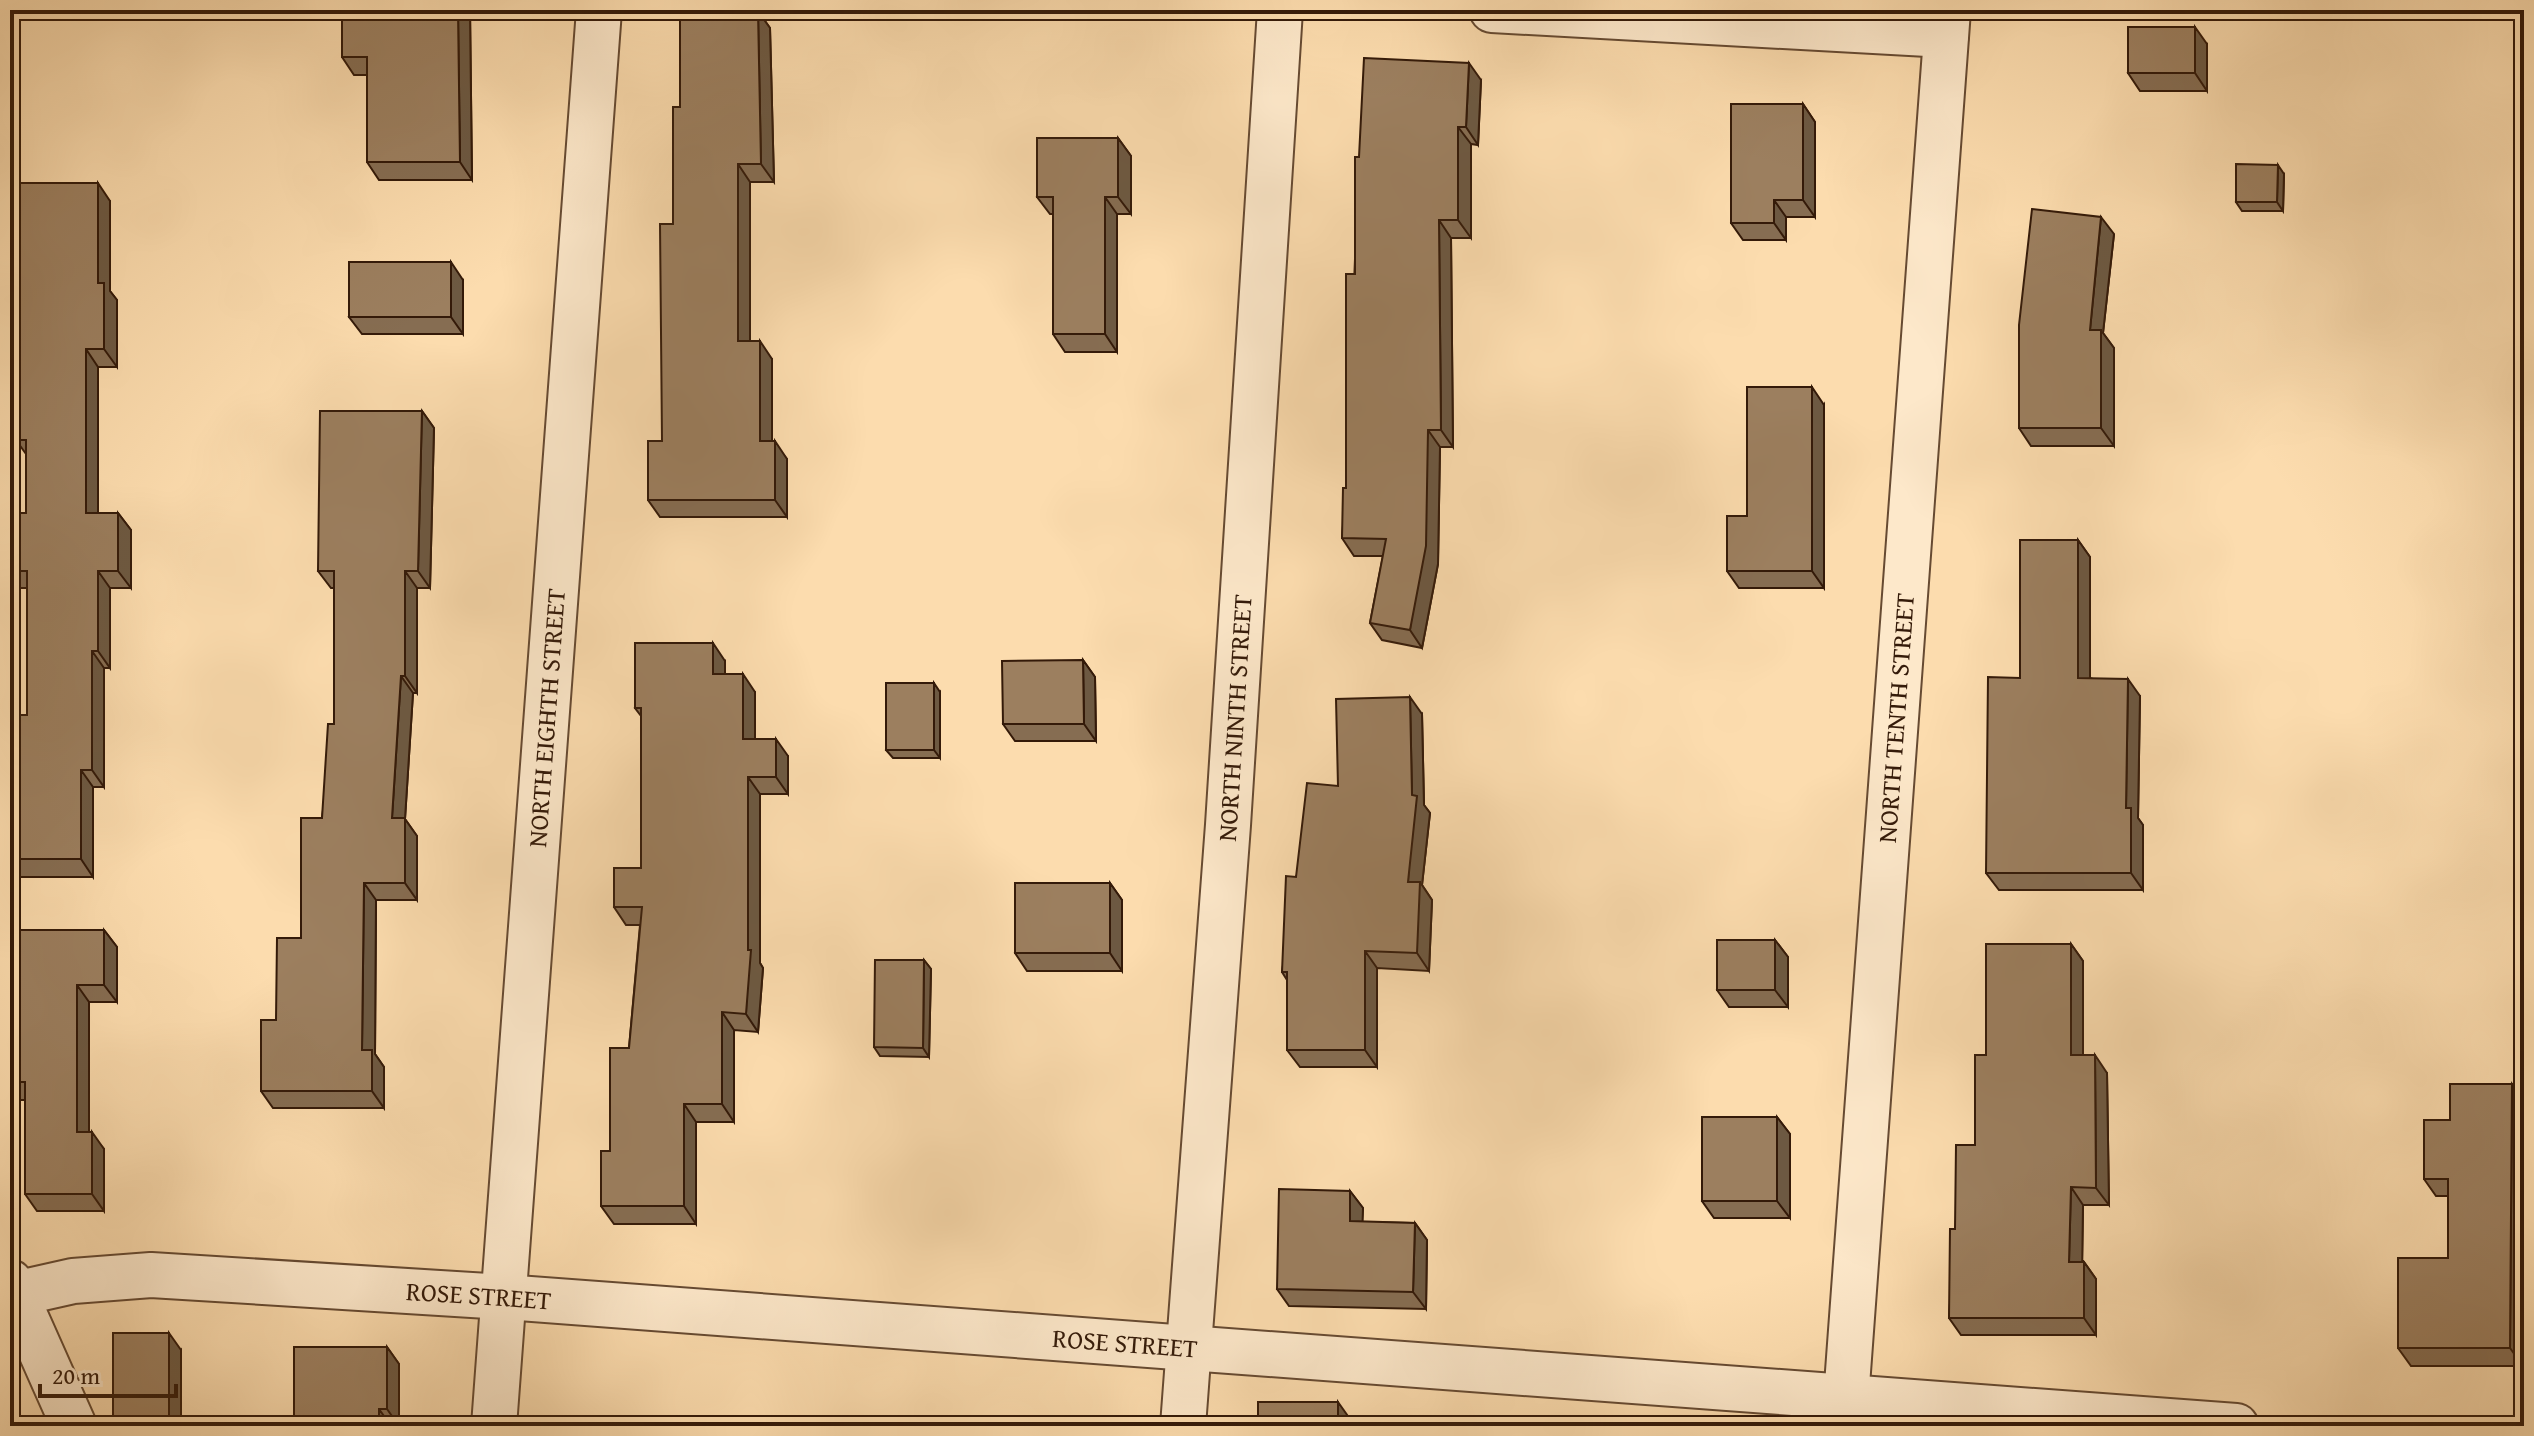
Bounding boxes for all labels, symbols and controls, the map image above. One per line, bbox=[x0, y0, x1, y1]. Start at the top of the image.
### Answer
street label: NORTH EIGHTH STREET bbox=[517, 587, 575, 849]
street label: NORTH TENTH STREET bbox=[1867, 591, 1924, 844]
street label: NORTH NINTH STREET bbox=[1207, 593, 1262, 843]
street label: ROSE STREET bbox=[405, 1271, 553, 1319]
street label: ROSE STREET bbox=[1051, 1318, 1199, 1368]
scale bar bbox=[40, 1348, 176, 1398]
text: 20 m bbox=[52, 1358, 100, 1393]

